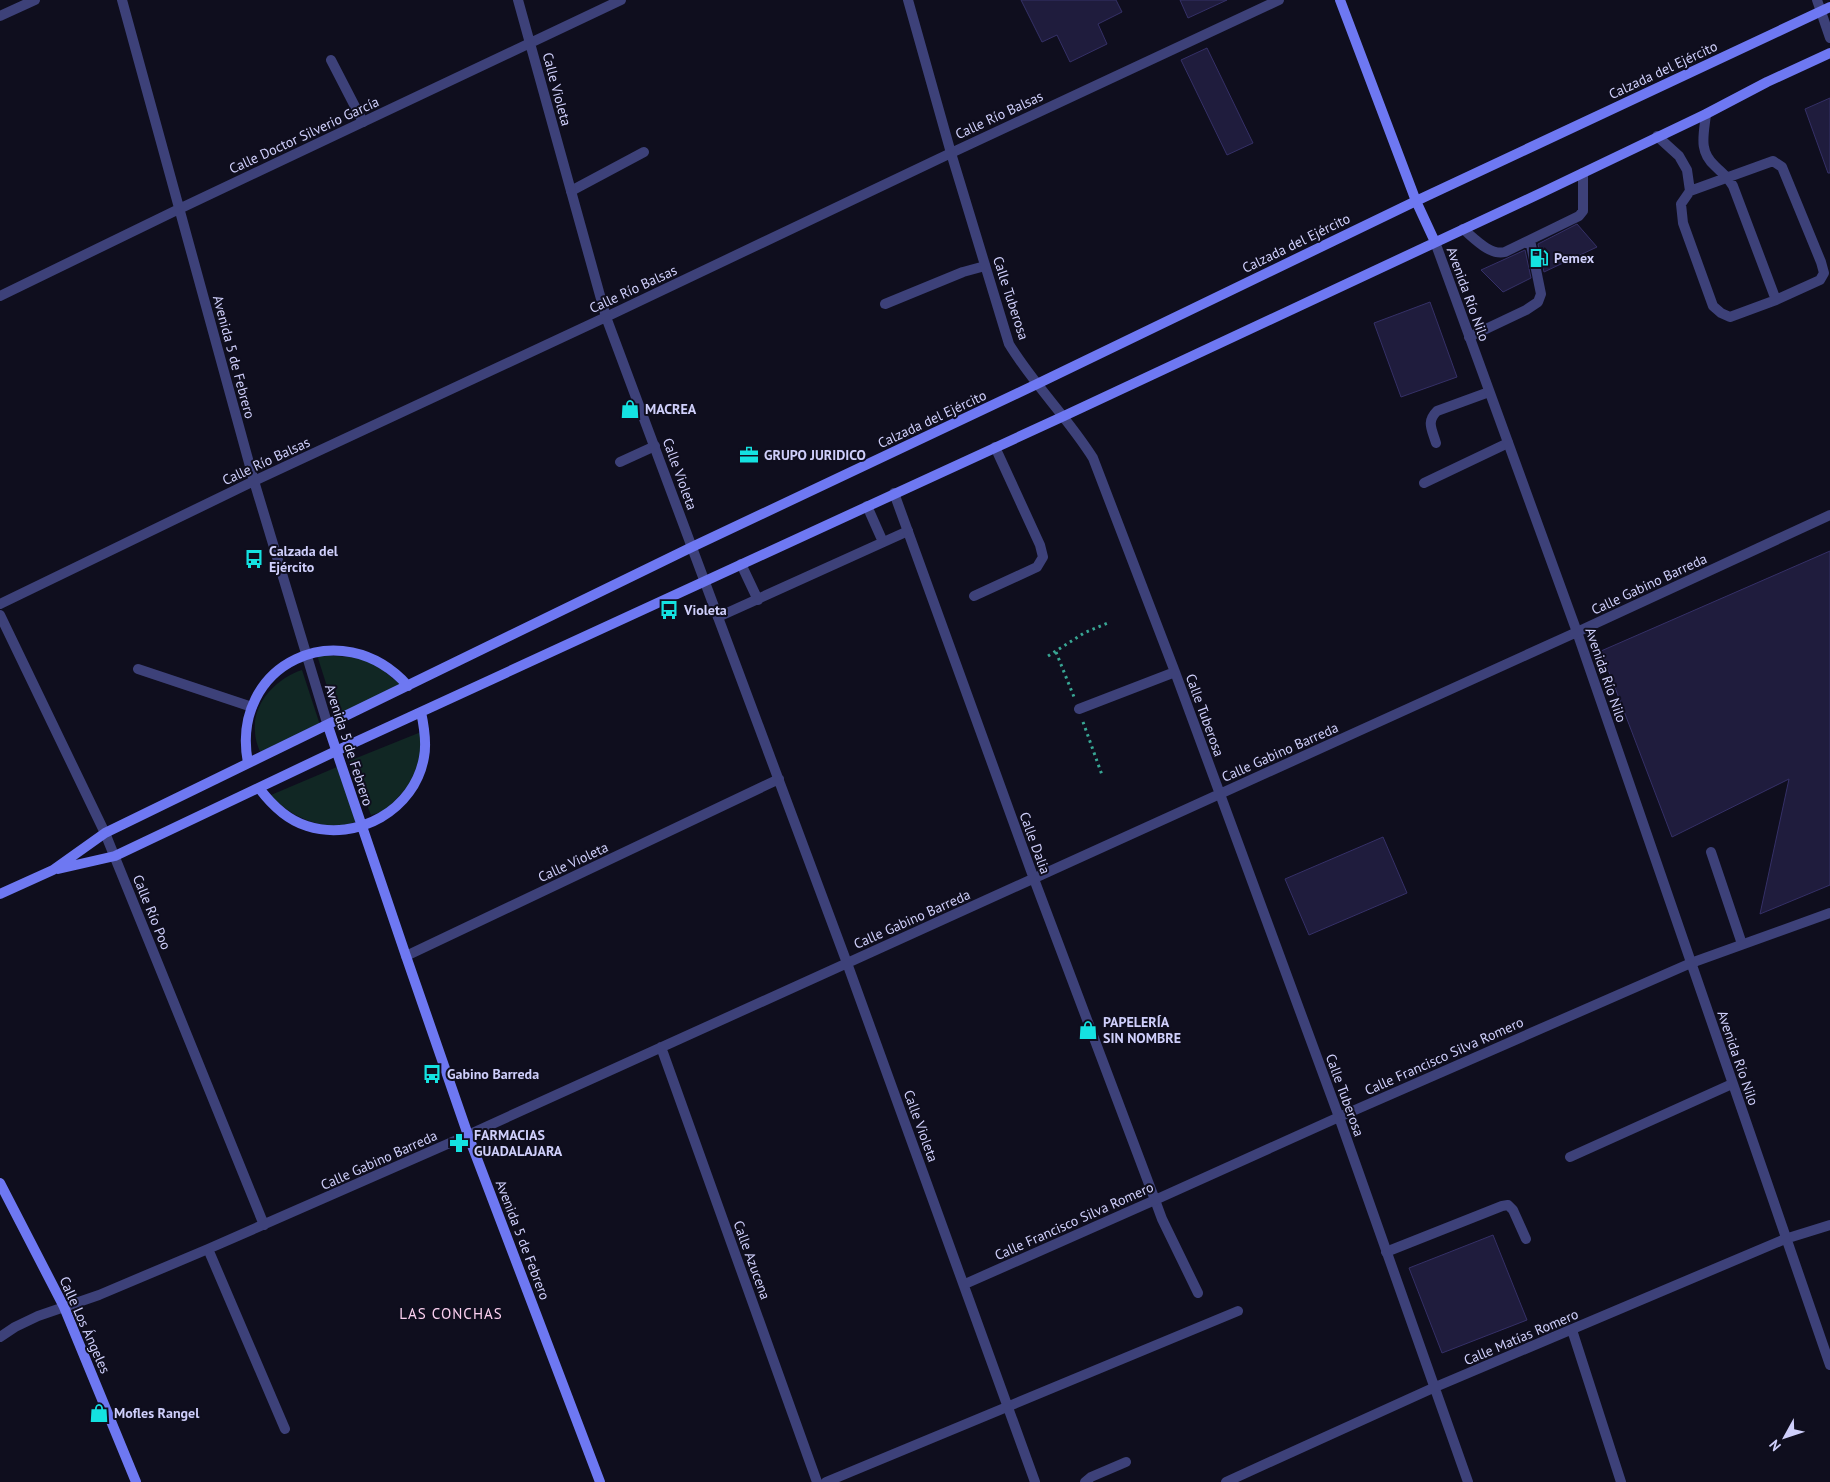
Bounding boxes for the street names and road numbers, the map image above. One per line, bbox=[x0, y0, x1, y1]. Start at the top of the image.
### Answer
street label: Calzada del Ejército bbox=[1606, 37, 1720, 103]
street label: Calle Violeta bbox=[539, 50, 575, 128]
street label: Calle Río Balsas bbox=[952, 87, 1046, 143]
street label: Calle Doctor Silverio García bbox=[226, 92, 382, 178]
street label: Calzada del Ejército bbox=[1239, 209, 1353, 277]
street label: Avenida Río Nilo bbox=[1443, 244, 1493, 344]
street label: Calle Tuberosa bbox=[989, 254, 1033, 342]
street label: Calle Río Balsas bbox=[586, 261, 680, 317]
street label: Avenida 5 de Febrero bbox=[209, 293, 259, 421]
street label: Calzada del Ejército bbox=[875, 386, 989, 452]
street label: Calle Río Balsas bbox=[219, 433, 313, 489]
street label: Calle Violeta bbox=[659, 435, 701, 513]
street label: Calle Gabino Barreda bbox=[1588, 549, 1710, 619]
street label: Avenida Río Nilo bbox=[1581, 625, 1631, 725]
street label: Calle Tuberosa bbox=[1182, 671, 1228, 759]
street label: Avenida 5 de Febrero bbox=[321, 682, 377, 808]
street label: Calle Gabino Barreda bbox=[1219, 718, 1341, 786]
street label: Calle Dalia bbox=[1015, 810, 1055, 876]
street label: Calle Violeta bbox=[535, 838, 611, 886]
street label: Calle Río Poo bbox=[129, 872, 175, 952]
street label: Calle Gabino Barreda bbox=[851, 885, 973, 953]
street label: Avenida Río Nilo bbox=[1713, 1008, 1763, 1108]
street label: Calle Francisco Silva Romero bbox=[1362, 1013, 1526, 1099]
street label: Calle Tuberosa bbox=[1322, 1051, 1368, 1139]
street label: Calle Violeta bbox=[900, 1087, 942, 1165]
street label: Calle Gabino Barreda bbox=[318, 1126, 440, 1194]
street label: Avenida 5 de Febrero bbox=[492, 1178, 554, 1302]
street label: Calle Francisco Silva Romero bbox=[992, 1178, 1156, 1264]
street label: Calle Azucena bbox=[729, 1218, 775, 1302]
street label: Calle Los Ángeles bbox=[56, 1274, 114, 1376]
street label: Calle Matías Romero bbox=[1461, 1305, 1581, 1369]

